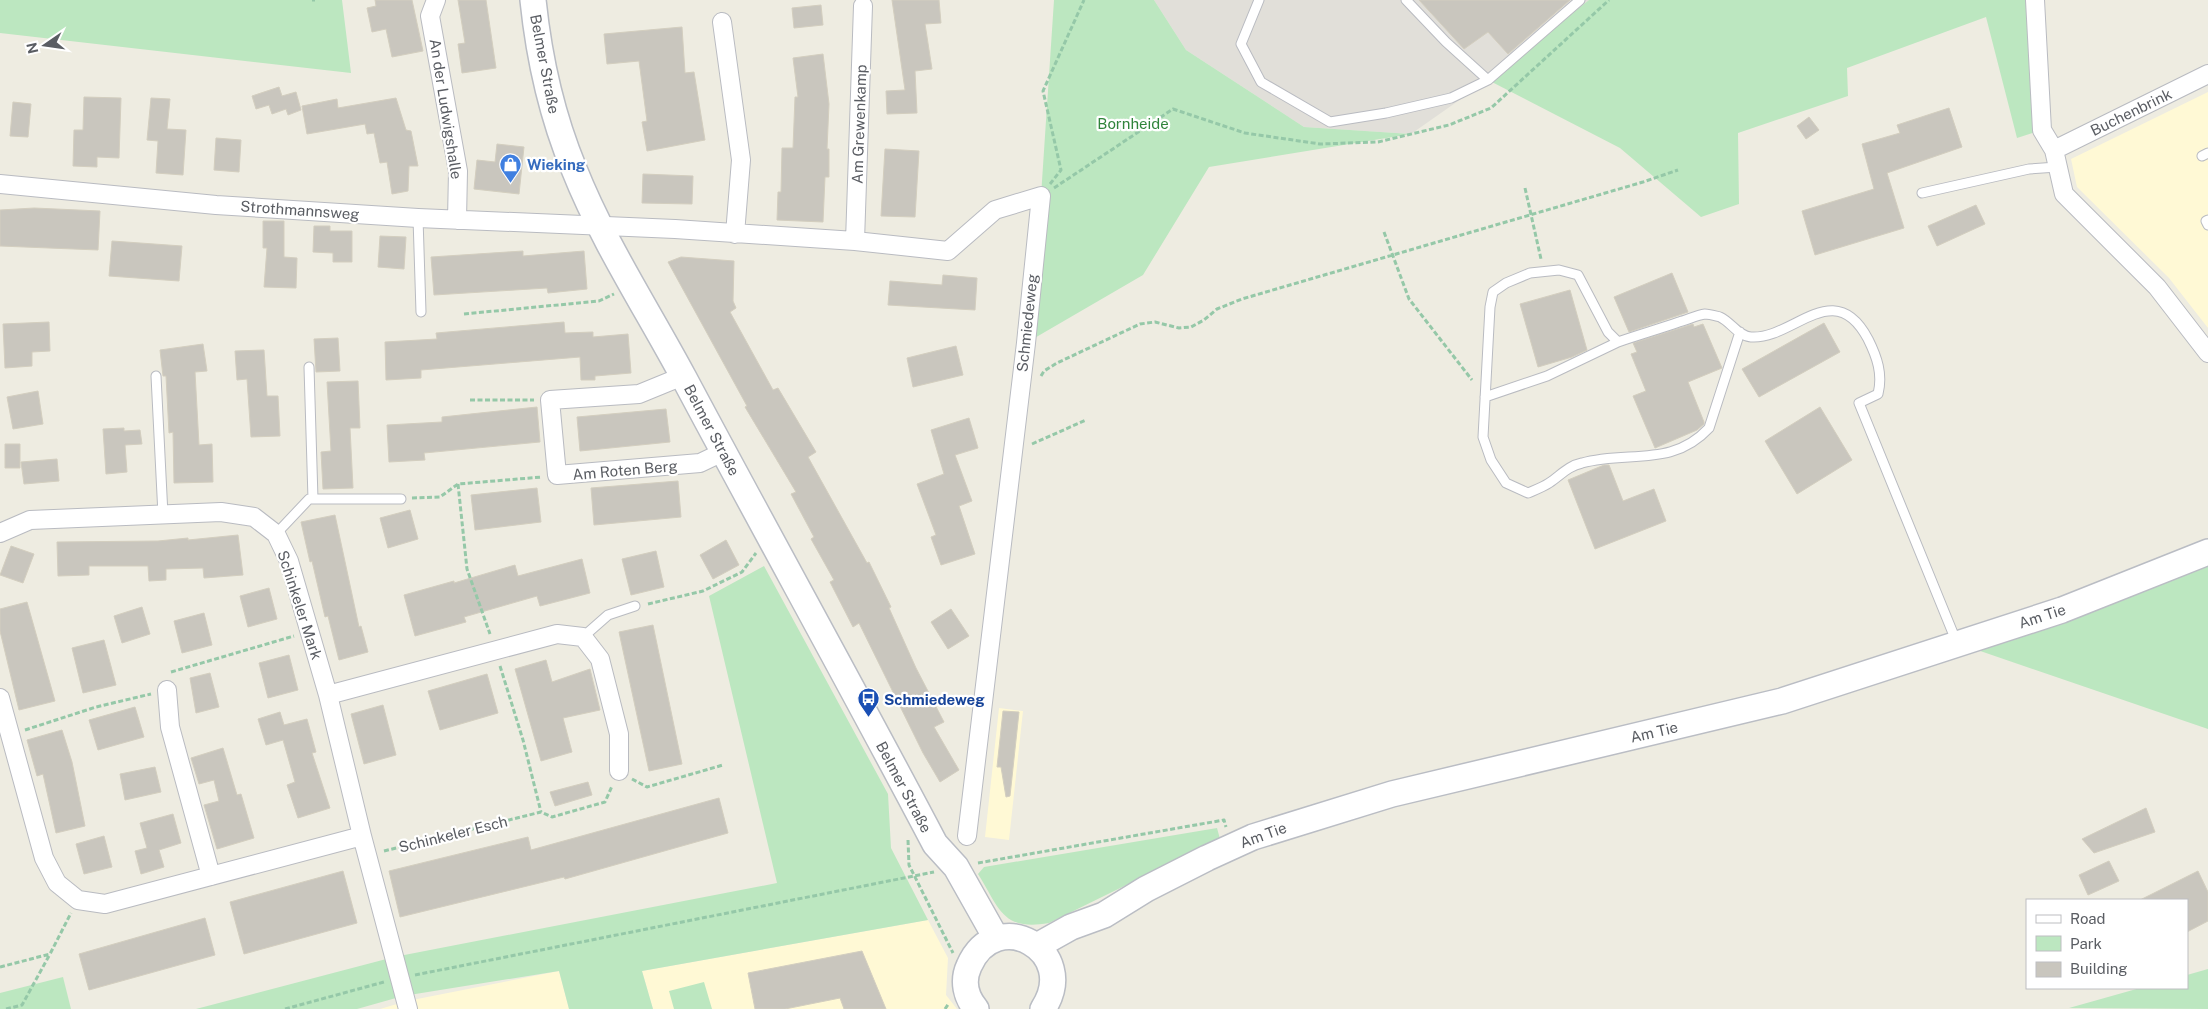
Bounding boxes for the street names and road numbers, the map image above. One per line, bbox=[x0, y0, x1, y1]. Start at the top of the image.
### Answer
street label: Belmer Straße bbox=[527, 13, 563, 115]
street label: An der Ludwigshalle bbox=[426, 38, 466, 180]
street label: Am Grewenkamp bbox=[848, 64, 870, 184]
street label: Buchenbrink bbox=[2088, 85, 2174, 139]
street label: Strothmannsweg bbox=[240, 197, 360, 223]
street label: Schmiedeweg bbox=[1013, 273, 1041, 373]
street label: Belmer Straße bbox=[681, 381, 743, 479]
street label: Am Roten Berg bbox=[572, 457, 678, 483]
street label: Schinkeler Mark bbox=[274, 548, 326, 662]
street label: Am Tie bbox=[2016, 600, 2068, 632]
street label: Am Tie bbox=[1629, 718, 1679, 746]
street label: Belmer Straße bbox=[873, 738, 935, 836]
street label: Schinkeler Esch bbox=[397, 812, 509, 856]
street label: Am Tie bbox=[1237, 819, 1289, 851]

